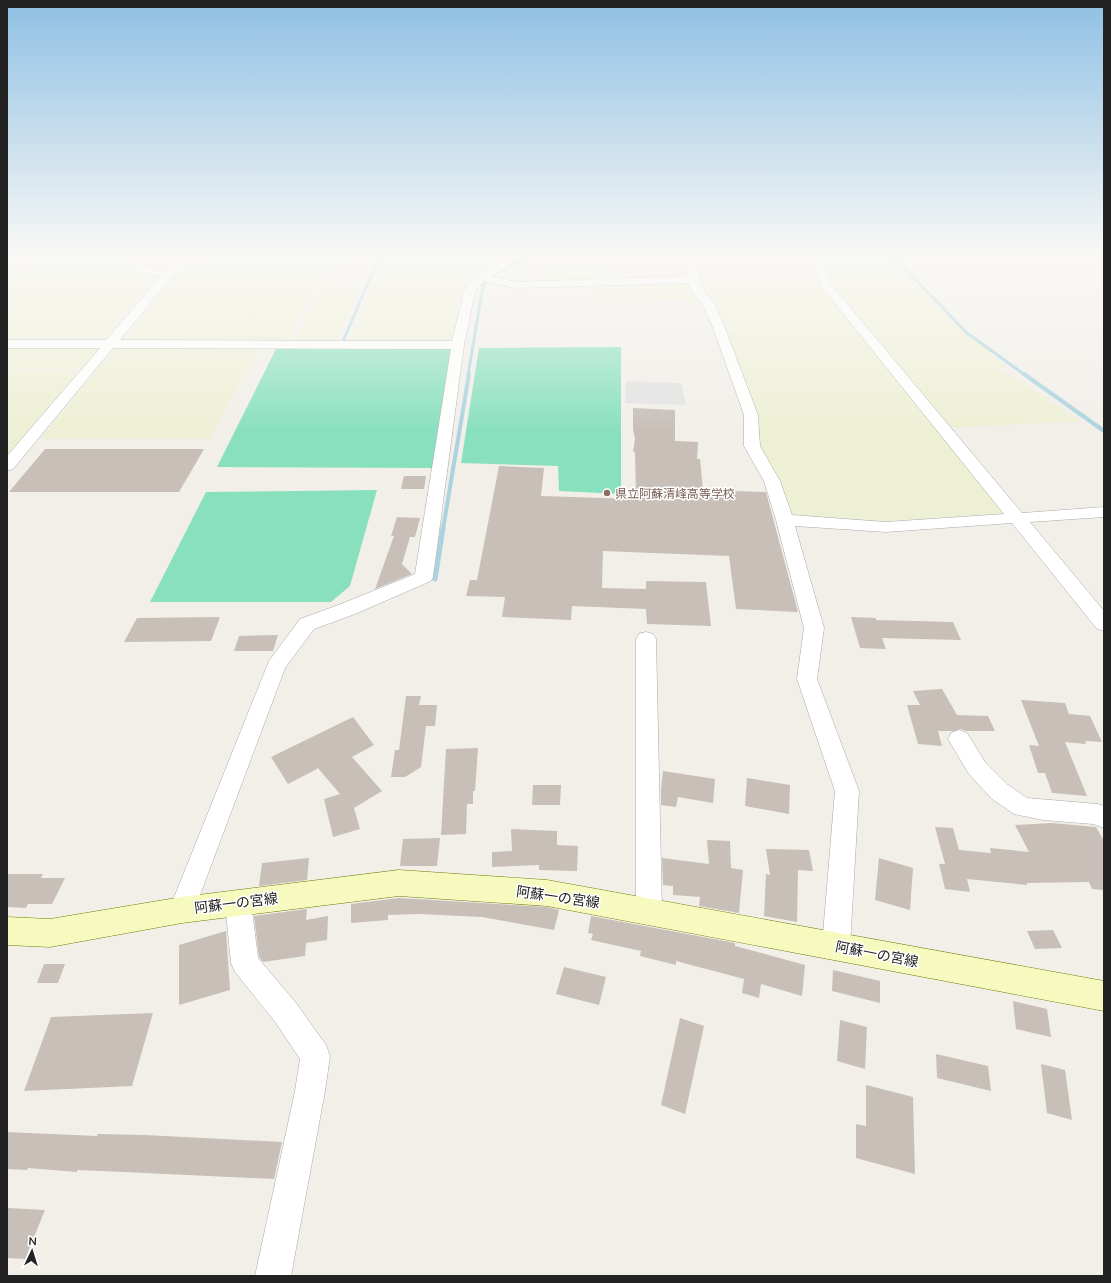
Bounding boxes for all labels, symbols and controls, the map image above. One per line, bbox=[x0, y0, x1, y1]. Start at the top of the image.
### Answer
place label: 県立阿蘇清峰高等学校 bbox=[615, 486, 735, 501]
marker: 県立阿蘇清峰高等学校 bbox=[602, 488, 612, 498]
street label: 阿蘇一の宮線 bbox=[515, 882, 601, 912]
street label: 阿蘇一の宮線 bbox=[193, 889, 279, 917]
street label: 阿蘇一の宮線 bbox=[834, 937, 920, 971]
north arrow bbox=[12, 1231, 52, 1271]
text: N bbox=[28, 1234, 37, 1248]

